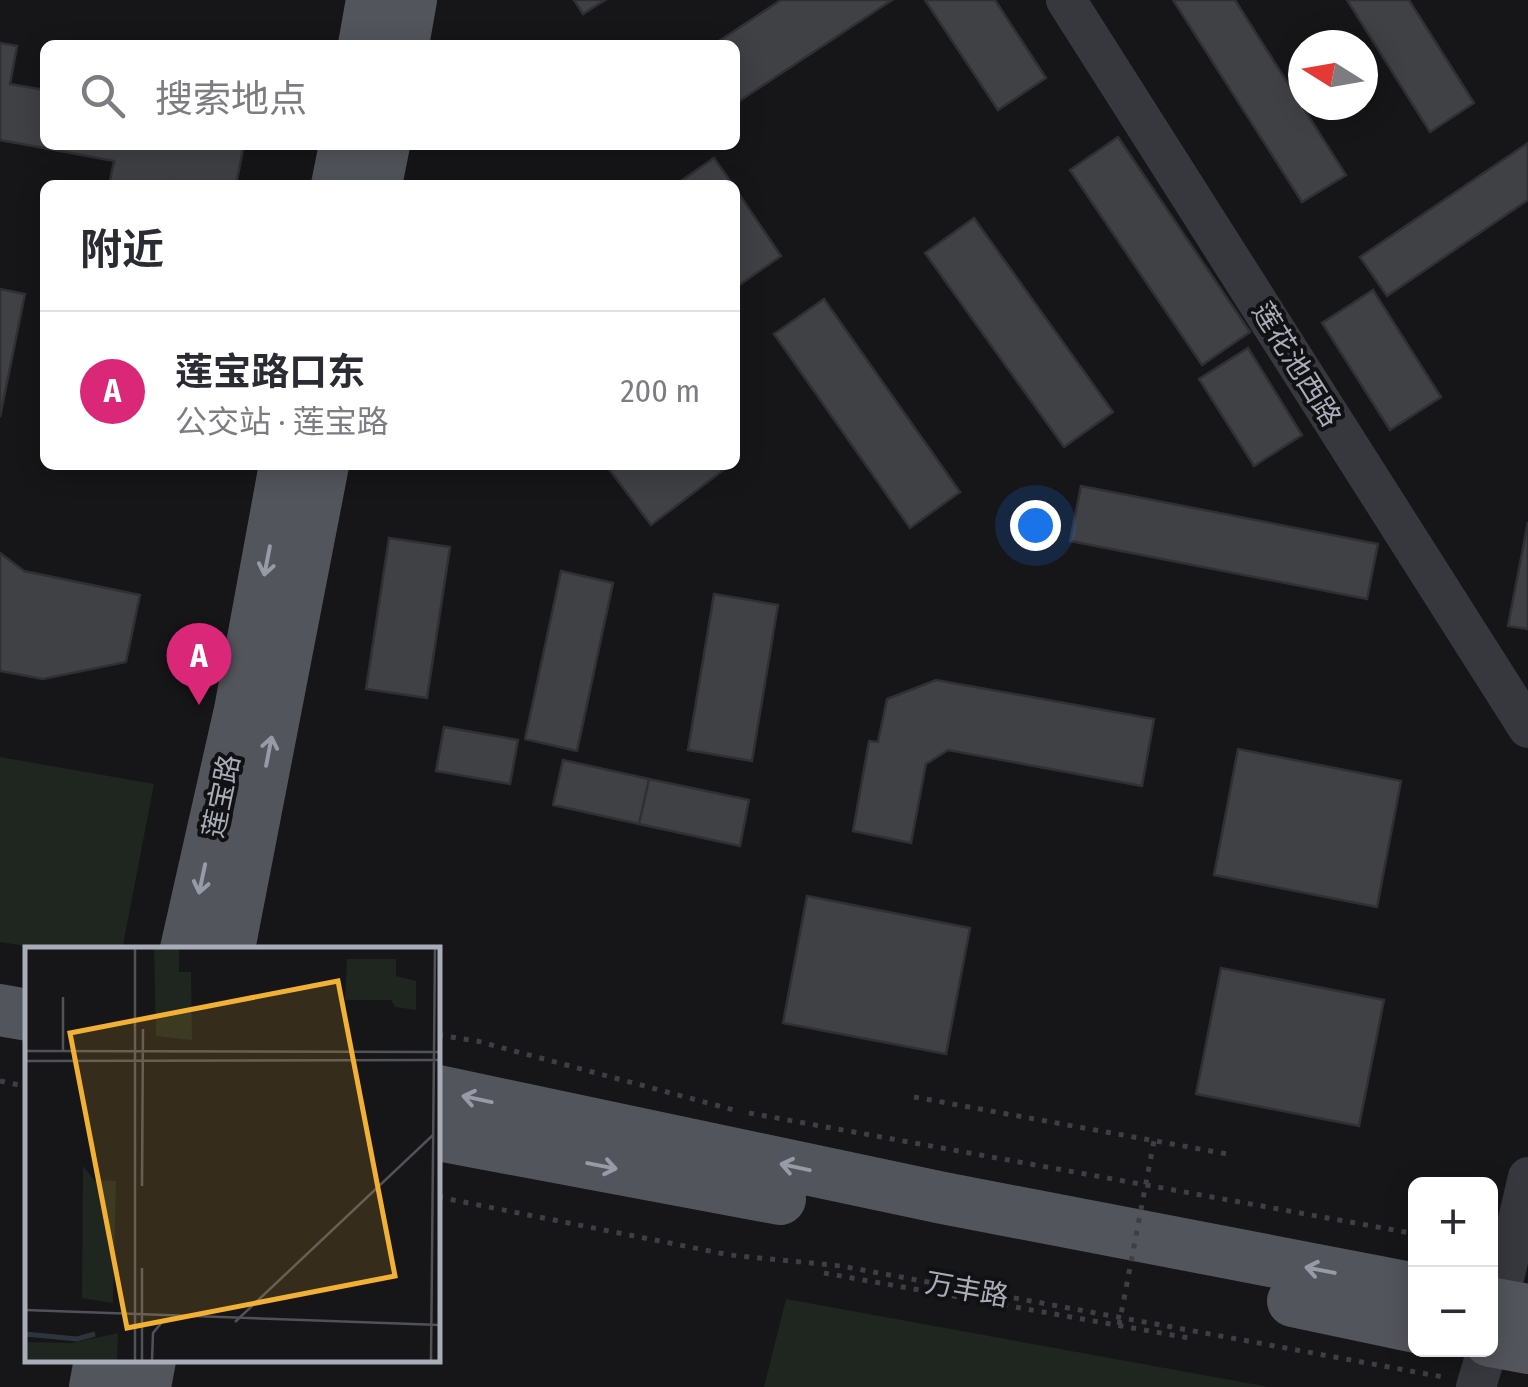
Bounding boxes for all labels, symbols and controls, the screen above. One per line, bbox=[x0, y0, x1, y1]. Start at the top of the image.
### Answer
north arrow bbox=[1288, 30, 1378, 120]
search box bbox=[40, 40, 740, 150]
icon: search bbox=[75, 68, 130, 123]
text: 搜索地点 bbox=[155, 76, 307, 122]
text: 附近 bbox=[80, 225, 164, 275]
street label: 莲花池西路 bbox=[1245, 296, 1348, 432]
text: 莲宝路口东 bbox=[175, 349, 365, 395]
text: A bbox=[104, 372, 121, 410]
text: 200 m bbox=[620, 372, 700, 410]
text: 公交站 · 莲宝路 bbox=[175, 403, 389, 441]
your location bbox=[1010, 500, 1061, 551]
one-way arrow bbox=[257, 544, 276, 576]
pin: A bbox=[166, 622, 232, 705]
one-way arrow bbox=[260, 735, 279, 768]
street label: 莲宝路 bbox=[197, 752, 246, 841]
one-way arrow bbox=[192, 862, 210, 894]
inset map bbox=[25, 947, 440, 1362]
one-way arrow bbox=[462, 1089, 494, 1108]
one-way arrow bbox=[780, 1156, 812, 1175]
one-way arrow bbox=[585, 1157, 618, 1176]
map controls bbox=[1408, 1177, 1498, 1357]
button: + bbox=[1408, 1177, 1498, 1267]
one-way arrow bbox=[1305, 1260, 1337, 1279]
street label: 万丰路 bbox=[923, 1266, 1011, 1313]
button: − bbox=[1408, 1267, 1498, 1357]

